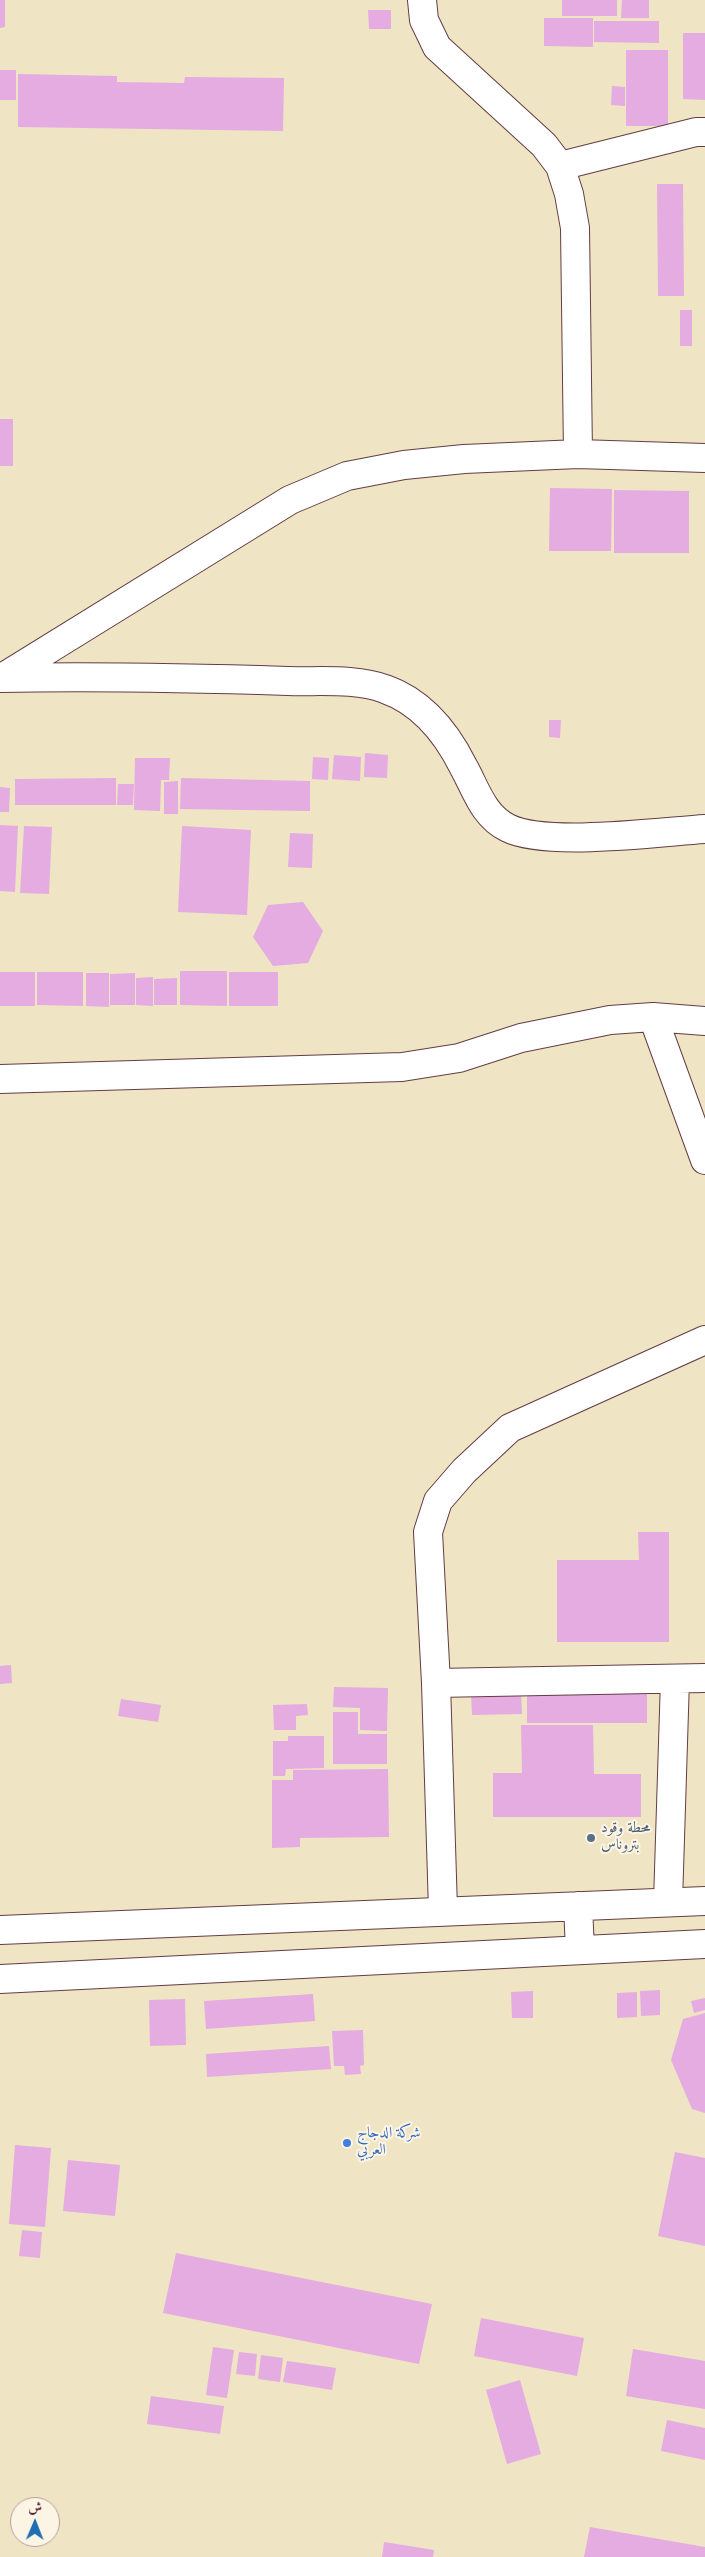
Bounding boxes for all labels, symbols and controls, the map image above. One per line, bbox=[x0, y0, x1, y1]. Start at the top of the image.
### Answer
place label: محطة وقود بتروناس bbox=[601, 1820, 650, 1855]
marker: محطة وقود بتروناس bbox=[585, 1832, 597, 1844]
place label: شركة الدجاج العربي bbox=[357, 2125, 420, 2160]
marker: شركة الدجاج العربي bbox=[341, 2137, 353, 2149]
north arrow bbox=[10, 2497, 60, 2547]
text: ش bbox=[28, 2498, 42, 2517]

